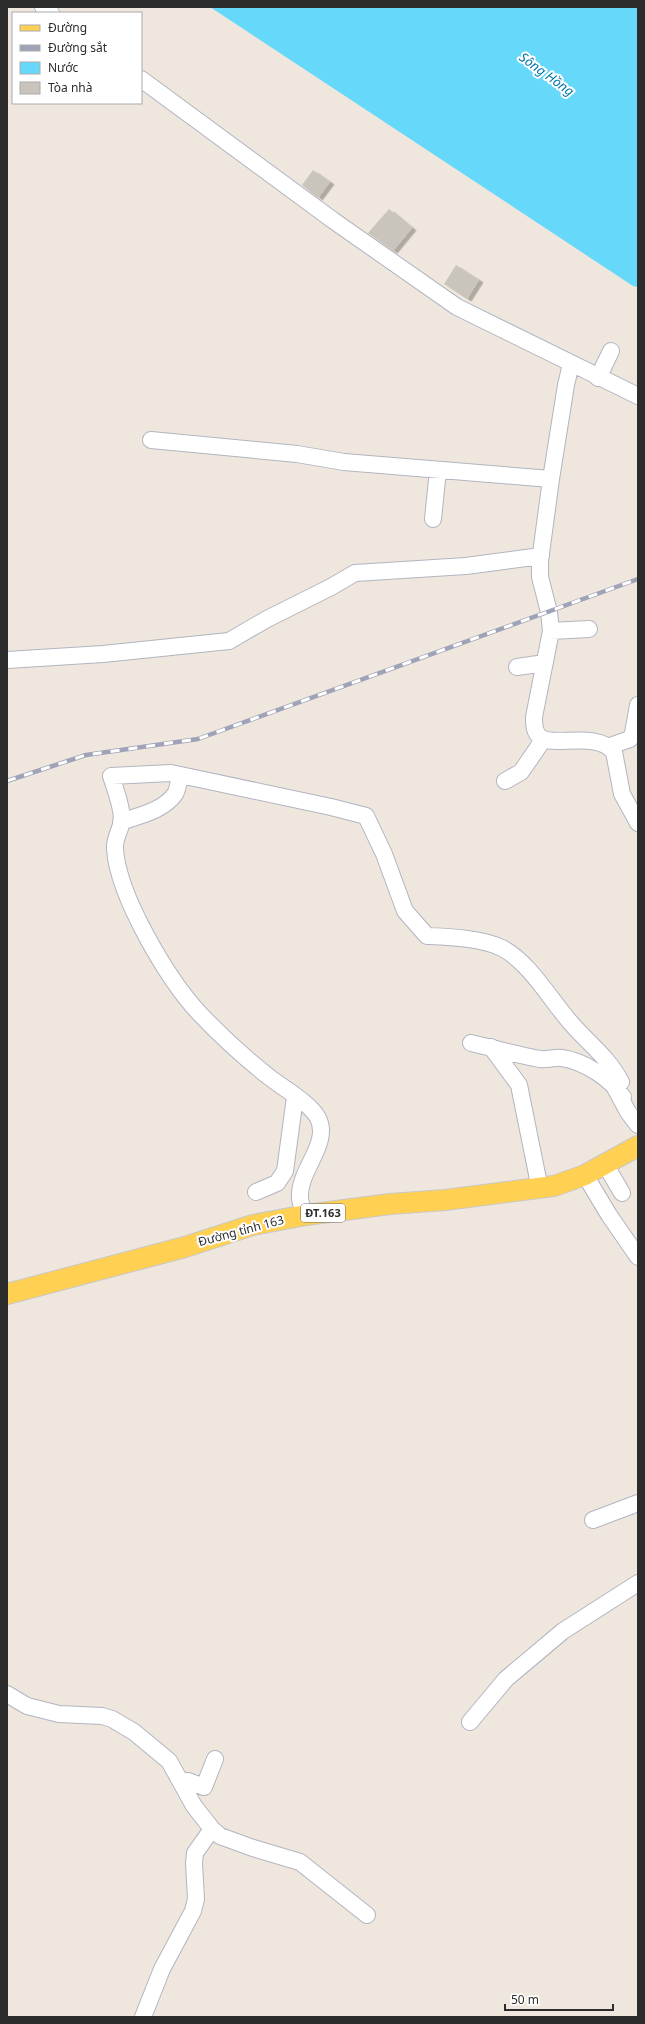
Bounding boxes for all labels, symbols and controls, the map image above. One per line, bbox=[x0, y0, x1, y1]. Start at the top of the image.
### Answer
legend bbox=[12, 12, 142, 104]
text: Đường bbox=[48, 19, 87, 36]
text: Đường sắt bbox=[48, 39, 108, 56]
water label: Sông Hồng bbox=[516, 48, 578, 100]
text: Nước bbox=[48, 59, 79, 76]
text: Tòa nhà bbox=[48, 79, 93, 96]
road number: ĐT.163 bbox=[301, 1204, 345, 1222]
street label: Đường tỉnh 163 bbox=[196, 1211, 286, 1250]
scale bar bbox=[505, 1986, 613, 2012]
text: 50 m bbox=[511, 1991, 539, 2008]

